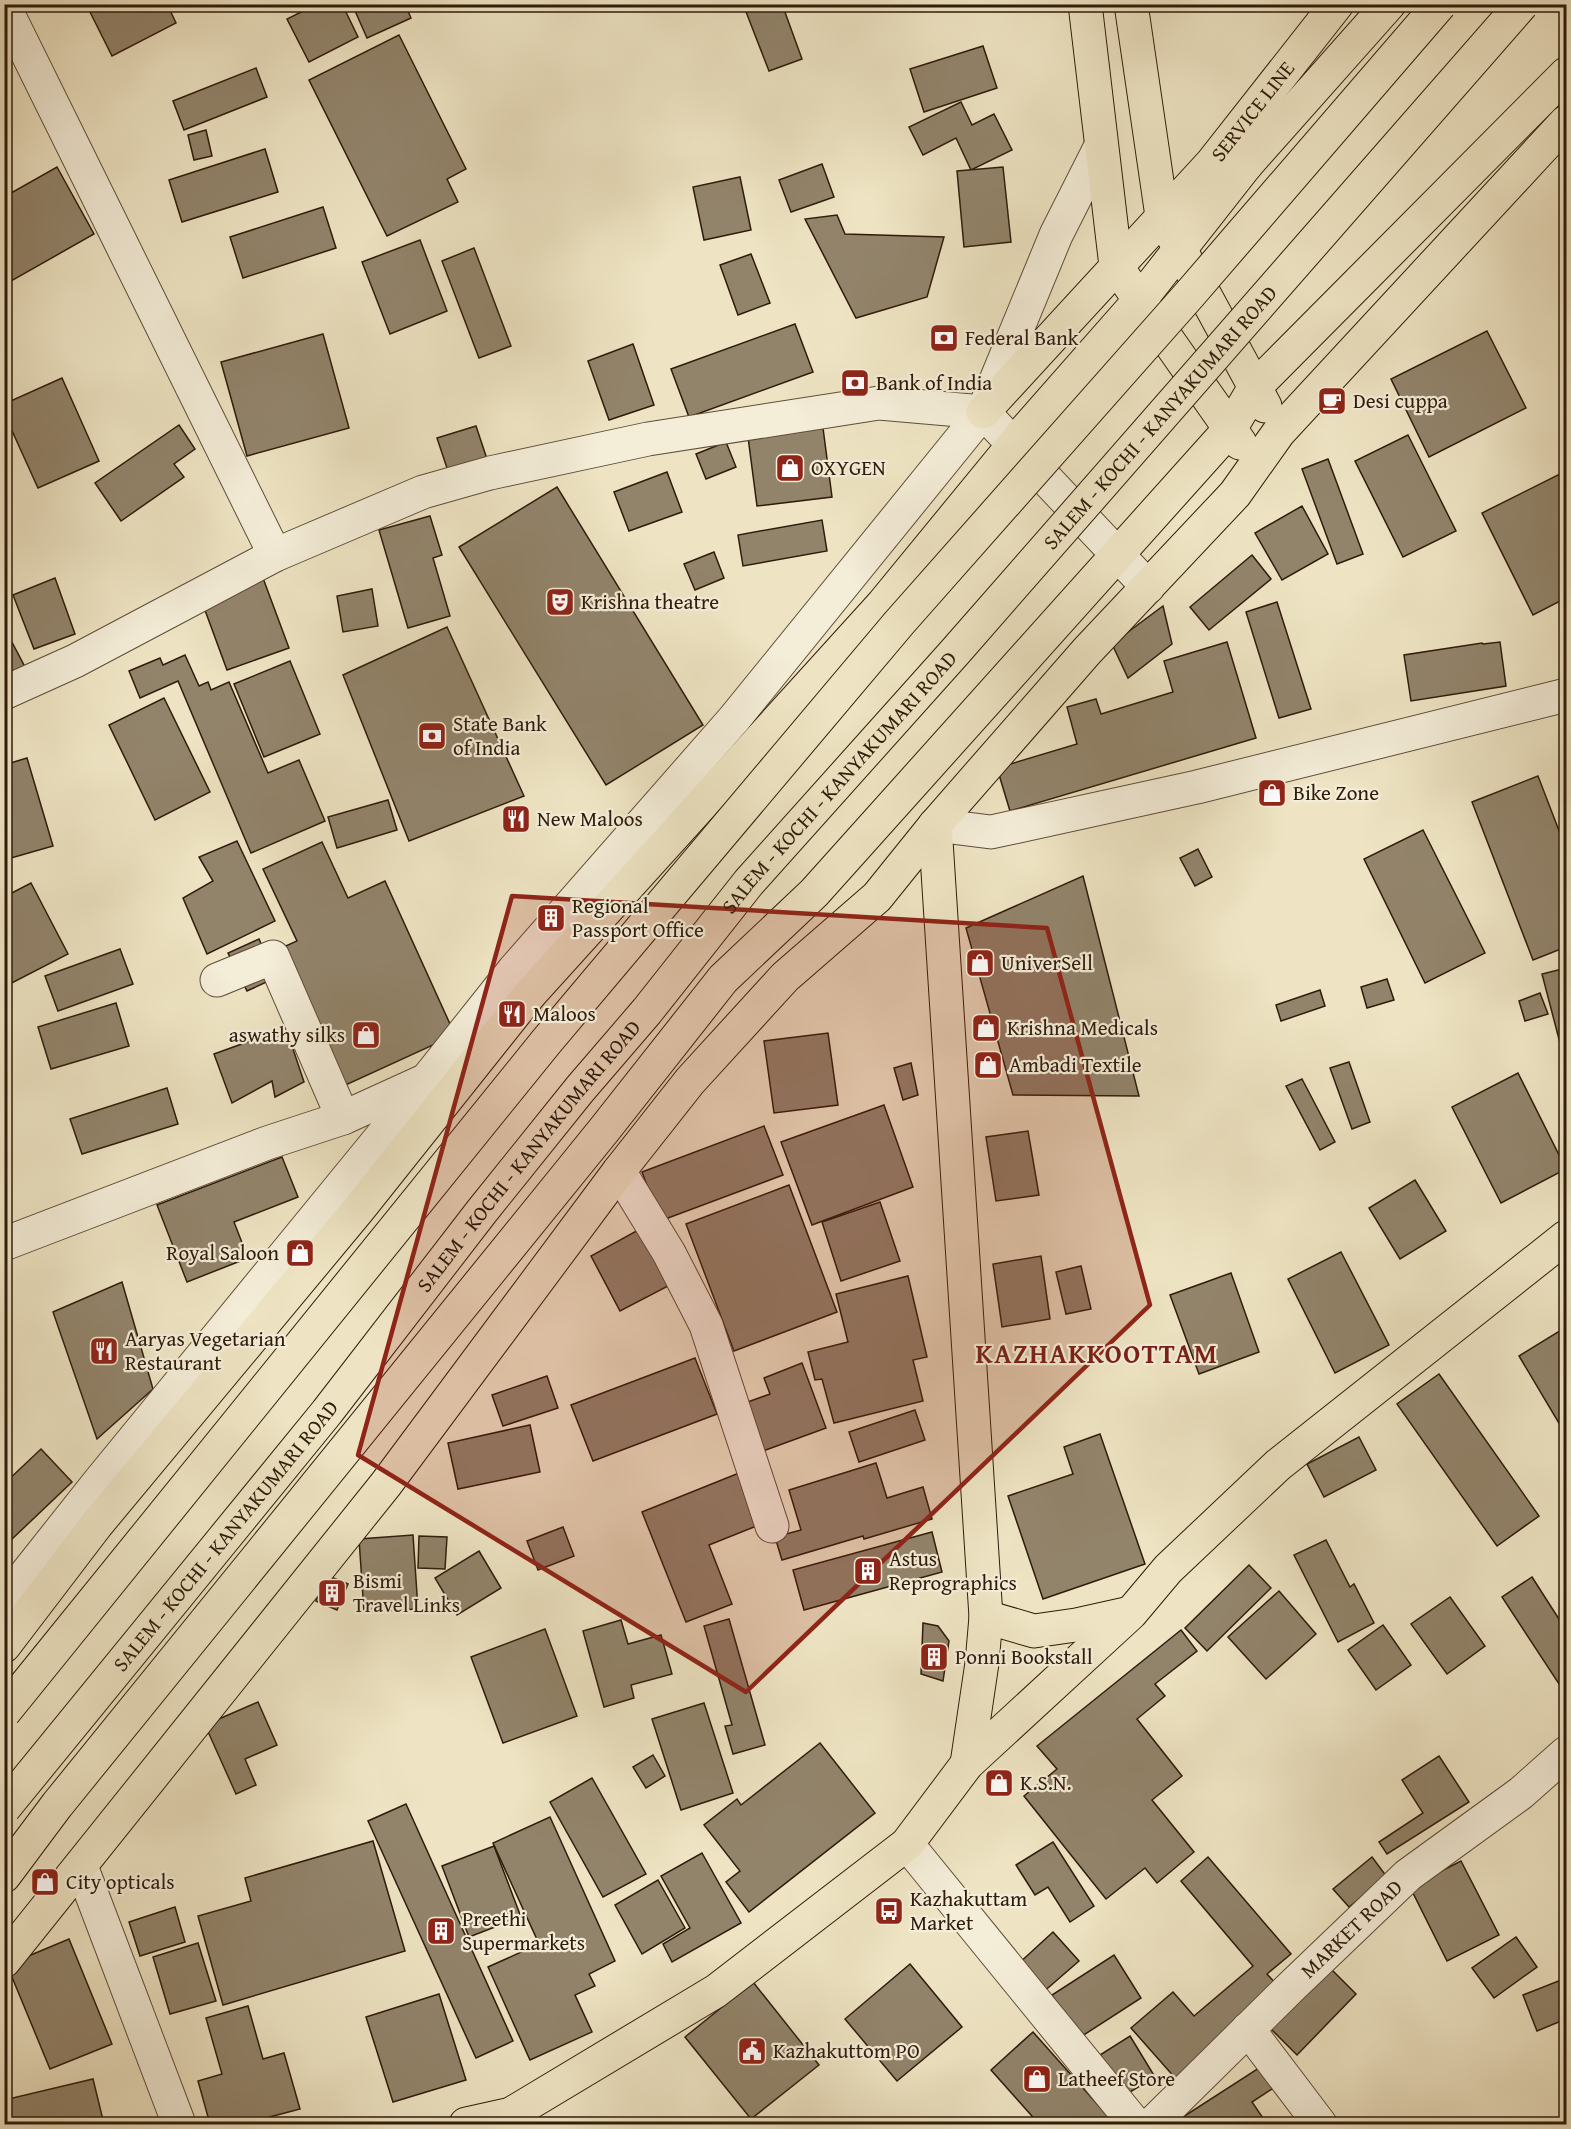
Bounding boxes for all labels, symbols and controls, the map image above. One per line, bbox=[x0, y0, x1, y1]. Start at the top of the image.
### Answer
street label: SERVICE LINE bbox=[1203, 54, 1302, 168]
street label: SALEM - KOCHI - KANYAKUMARI ROAD bbox=[1035, 278, 1284, 556]
bank icon: Federal Bank bbox=[928, 322, 960, 354]
place label: Federal Bank bbox=[965, 322, 1079, 353]
bank icon: Bank of India bbox=[839, 367, 871, 399]
place label: Bank of India bbox=[876, 367, 992, 398]
cafe icon: Desi cuppa bbox=[1316, 385, 1348, 417]
place label: Desi cuppa bbox=[1353, 385, 1448, 416]
shop icon: OXYGEN bbox=[774, 452, 806, 484]
place label: OXYGEN bbox=[811, 452, 886, 483]
theatre icon: Krishna theatre bbox=[544, 586, 576, 618]
place label: Krishna theatre bbox=[581, 586, 719, 617]
street label: SALEM - KOCHI - KANYAKUMARI ROAD bbox=[714, 644, 964, 920]
place label: State Bank of India bbox=[453, 708, 547, 763]
bank icon: State Bank of India bbox=[416, 720, 448, 752]
shop icon: Bike Zone bbox=[1256, 777, 1288, 809]
place label: Bike Zone bbox=[1293, 777, 1379, 808]
restaurant icon: New Maloos bbox=[500, 803, 532, 835]
place label: New Maloos bbox=[537, 803, 643, 834]
place label: Regional Passport Office bbox=[572, 890, 704, 945]
building icon: Regional Passport Office bbox=[535, 902, 567, 934]
shop icon: UniverSell bbox=[964, 947, 996, 979]
place label: UniverSell bbox=[1001, 947, 1093, 978]
restaurant icon: Maloos bbox=[496, 998, 528, 1030]
place label: Maloos bbox=[533, 998, 596, 1029]
shop icon: Krishna Medicals bbox=[970, 1012, 1002, 1044]
place label: Krishna Medicals bbox=[1007, 1012, 1158, 1043]
street label: SALEM - KOCHI - KANYAKUMARI ROAD bbox=[409, 1013, 648, 1299]
place label: aswathy silks bbox=[229, 1019, 345, 1050]
shop icon: aswathy silks bbox=[350, 1019, 382, 1051]
shop icon: Ambadi Textile bbox=[972, 1049, 1004, 1081]
place label: Ambadi Textile bbox=[1009, 1049, 1142, 1080]
place label: Royal Saloon bbox=[166, 1237, 279, 1268]
shop icon: Royal Saloon bbox=[284, 1237, 316, 1269]
place label: Aaryas Vegetarian Restaurant bbox=[125, 1323, 286, 1378]
district label: KAZHAKKOOTTAM bbox=[976, 1333, 1218, 1373]
restaurant icon: Aaryas Vegetarian Restaurant bbox=[88, 1335, 120, 1367]
street label: SALEM - KOCHI - KANYAKUMARI ROAD bbox=[105, 1393, 346, 1678]
place label: Astus Reprographics bbox=[889, 1543, 1017, 1598]
building icon: Astus Reprographics bbox=[852, 1555, 884, 1587]
place label: Bismi Travel Links bbox=[353, 1565, 460, 1620]
building icon: Bismi Travel Links bbox=[316, 1577, 348, 1609]
building icon: Ponni Bookstall bbox=[918, 1641, 950, 1673]
place label: Ponni Bookstall bbox=[955, 1641, 1093, 1672]
shop icon: K.S.N. bbox=[983, 1767, 1015, 1799]
place label: K.S.N. bbox=[1020, 1767, 1072, 1798]
shop icon: City opticals bbox=[29, 1866, 61, 1898]
place label: City opticals bbox=[66, 1866, 175, 1897]
street label: MARKET ROAD bbox=[1293, 1872, 1409, 1985]
place label: Kazhakuttam Market bbox=[910, 1883, 1027, 1938]
bus stop icon: Kazhakuttam Market bbox=[873, 1895, 905, 1927]
place label: Preethi Supermarkets bbox=[462, 1903, 585, 1958]
building icon: Preethi Supermarkets bbox=[425, 1915, 457, 1947]
public building icon: Kazhakuttom PO bbox=[736, 2035, 768, 2067]
place label: Kazhakuttom PO bbox=[773, 2035, 920, 2066]
shop icon: Latheef Store bbox=[1021, 2063, 1053, 2095]
place label: Latheef Store bbox=[1058, 2063, 1175, 2094]

